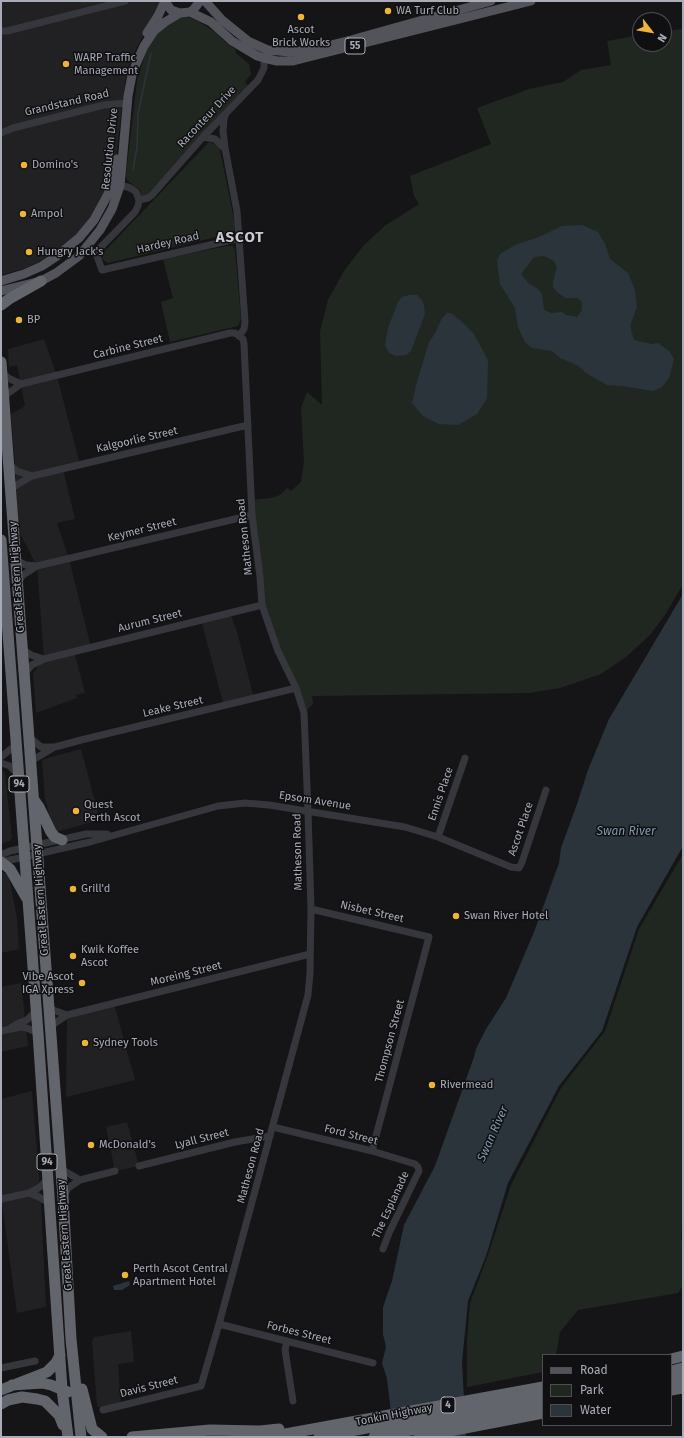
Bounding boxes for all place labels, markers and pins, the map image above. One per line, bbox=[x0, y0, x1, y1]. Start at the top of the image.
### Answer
place label: WA Turf Club bbox=[396, 4, 459, 18]
marker: WA Turf Club bbox=[383, 6, 393, 16]
marker: Ascot Brick Works bbox=[296, 12, 306, 22]
place label: Ascot Brick Works bbox=[272, 23, 330, 49]
place label: WARP Traffic Management bbox=[74, 51, 138, 77]
marker: WARP Traffic Management bbox=[61, 59, 71, 69]
place label: Domino's bbox=[32, 158, 78, 172]
marker: Domino's bbox=[19, 160, 29, 170]
place label: Ampol bbox=[31, 207, 63, 221]
marker: Ampol bbox=[18, 209, 28, 219]
place label: Hungry Jack's bbox=[37, 245, 103, 259]
marker: Hungry Jack's bbox=[24, 247, 34, 257]
place label: BP bbox=[27, 313, 40, 327]
marker: BP bbox=[14, 315, 24, 325]
place label: Quest Perth Ascot bbox=[84, 798, 141, 824]
marker: Quest Perth Ascot bbox=[71, 806, 81, 816]
place label: Grill'd bbox=[81, 882, 110, 896]
marker: Grill'd bbox=[68, 884, 78, 894]
place label: Swan River Hotel bbox=[464, 909, 548, 923]
marker: Swan River Hotel bbox=[451, 911, 461, 921]
place label: Kwik Koffee Ascot bbox=[81, 943, 139, 969]
marker: Kwik Koffee Ascot bbox=[68, 951, 78, 961]
place label: Vibe Ascot IGA Xpress bbox=[22, 970, 74, 996]
marker: Vibe Ascot IGA Xpress bbox=[77, 978, 87, 988]
place label: Sydney Tools bbox=[93, 1036, 158, 1050]
marker: Sydney Tools bbox=[80, 1038, 90, 1048]
place label: Rivermead bbox=[440, 1078, 493, 1092]
marker: Rivermead bbox=[427, 1080, 437, 1090]
place label: McDonald's bbox=[99, 1138, 156, 1152]
marker: McDonald's bbox=[86, 1140, 96, 1150]
place label: Perth Ascot Central Apartment Hotel bbox=[133, 1262, 228, 1288]
marker: Perth Ascot Central Apartment Hotel bbox=[120, 1270, 130, 1280]

